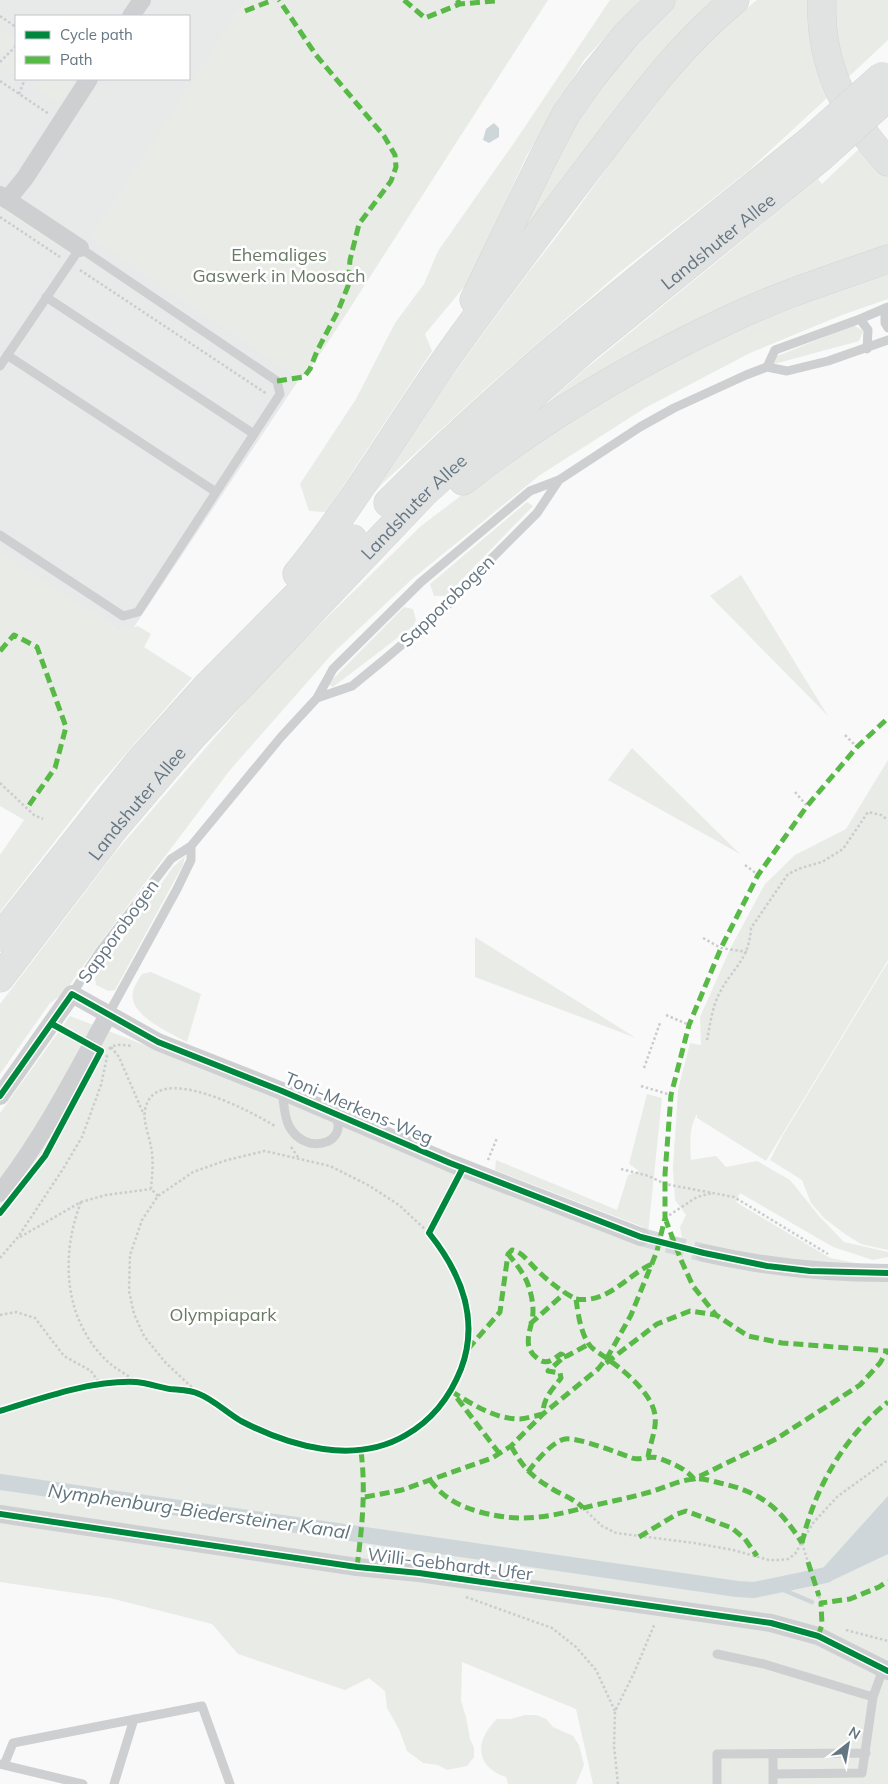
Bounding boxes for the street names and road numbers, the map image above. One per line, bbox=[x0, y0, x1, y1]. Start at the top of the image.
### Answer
street label: Landshuter Allee bbox=[656, 188, 780, 294]
street label: Landshuter Allee bbox=[356, 449, 471, 564]
street label: Sapporobogen bbox=[395, 550, 499, 652]
street label: Landshuter Allee bbox=[83, 742, 190, 864]
street label: Sapporobogen bbox=[73, 875, 163, 987]
street label: Toni-Merkens-Weg bbox=[281, 1066, 437, 1150]
street label: Willi-Gebhardt-Ufer bbox=[366, 1542, 534, 1586]

